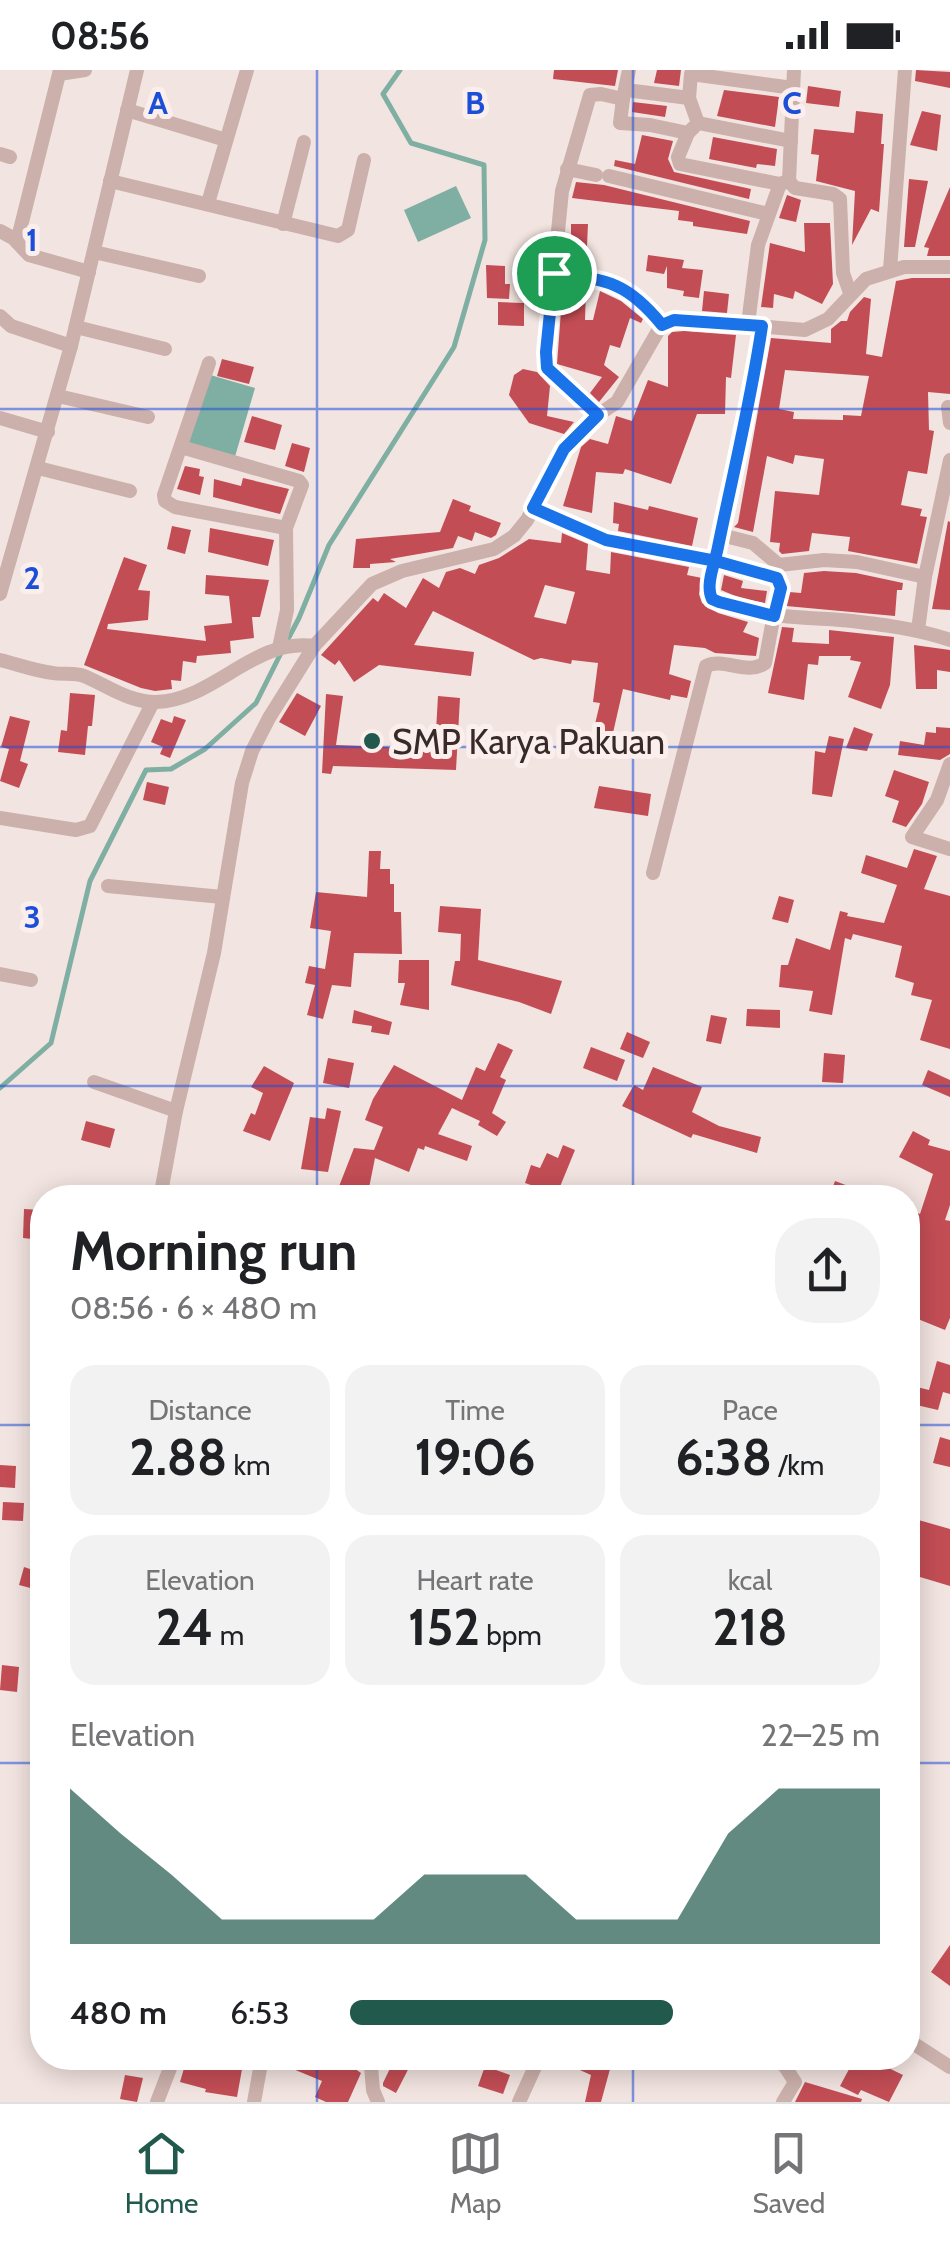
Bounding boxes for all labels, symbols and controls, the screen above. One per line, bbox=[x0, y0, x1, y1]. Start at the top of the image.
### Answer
text: 08:56 bbox=[50, 12, 150, 59]
text: A bbox=[148, 83, 168, 122]
text: B bbox=[465, 83, 485, 122]
text: C bbox=[782, 83, 802, 122]
text: 1 bbox=[26, 220, 38, 259]
pin bbox=[512, 231, 597, 316]
icon: arrive bbox=[527, 246, 582, 301]
text: 2 bbox=[24, 558, 40, 597]
place label: SMP Karya Pakuan bbox=[392, 720, 665, 763]
marker: SMP Karya Pakuan bbox=[361, 730, 383, 752]
text: 3 bbox=[23, 897, 41, 936]
text: Morning run bbox=[70, 1217, 357, 1284]
button: share bbox=[775, 1218, 880, 1323]
text: 08:56 · 6 × 480 m bbox=[70, 1288, 317, 1327]
text: Distance bbox=[148, 1393, 252, 1427]
text: Time bbox=[445, 1393, 505, 1427]
text: Pace bbox=[722, 1393, 778, 1427]
text: 2.88 bbox=[129, 1427, 227, 1488]
text: 19:06 bbox=[414, 1427, 536, 1488]
text: 6:38 bbox=[676, 1427, 772, 1488]
text: km bbox=[227, 1448, 271, 1482]
text: /km bbox=[772, 1448, 824, 1482]
text: Elevation bbox=[145, 1563, 255, 1597]
text: Heart rate bbox=[416, 1563, 534, 1597]
text: kcal bbox=[728, 1563, 772, 1597]
text: 24 bbox=[156, 1597, 213, 1658]
text: 152 bbox=[408, 1597, 480, 1658]
text: 218 bbox=[712, 1597, 788, 1658]
text: m bbox=[213, 1618, 244, 1652]
text: bpm bbox=[480, 1618, 542, 1652]
text: Elevation bbox=[70, 1715, 195, 1754]
text: 22–25 m bbox=[761, 1715, 880, 1754]
text: 480 m bbox=[70, 1993, 167, 2032]
text: 6:53 bbox=[230, 1993, 289, 2032]
tab: Home bbox=[125, 2126, 198, 2220]
tab: Map bbox=[448, 2126, 503, 2220]
tab: Saved bbox=[753, 2126, 825, 2220]

